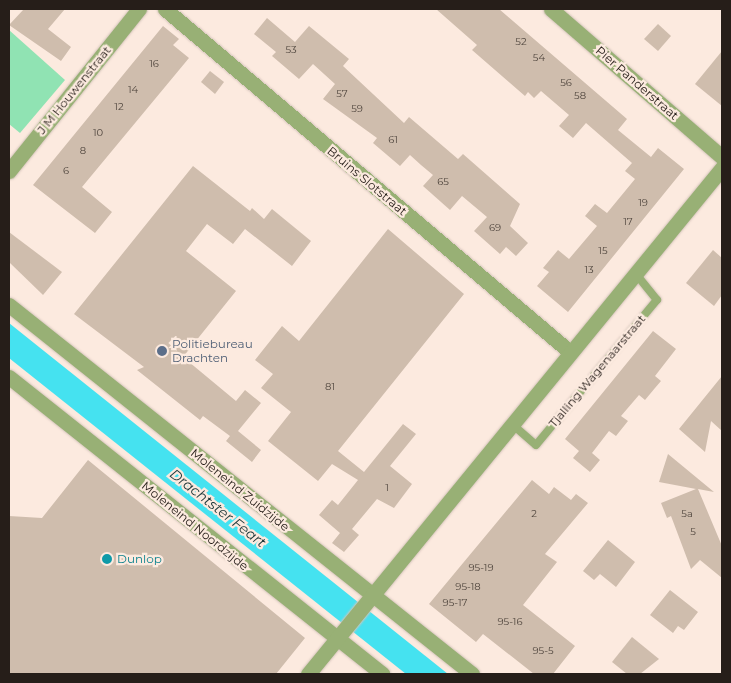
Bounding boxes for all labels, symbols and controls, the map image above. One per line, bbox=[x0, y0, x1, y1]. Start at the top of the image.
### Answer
house number: 52 bbox=[515, 36, 527, 48]
street label: J M Houwenstraat bbox=[34, 43, 114, 137]
street label: Pier Panderstraat bbox=[593, 43, 681, 123]
house number: 53 bbox=[285, 44, 297, 56]
house number: 54 bbox=[533, 52, 545, 64]
house number: 16 bbox=[149, 58, 159, 70]
house number: 56 bbox=[560, 77, 572, 89]
house number: 14 bbox=[128, 84, 138, 96]
house number: 57 bbox=[336, 88, 348, 100]
house number: 58 bbox=[574, 90, 586, 102]
house number: 12 bbox=[114, 101, 124, 113]
house number: 59 bbox=[351, 103, 363, 115]
house number: 10 bbox=[93, 127, 103, 139]
house number: 61 bbox=[388, 134, 398, 146]
street label: Bruins Slotstraat bbox=[324, 144, 410, 218]
house number: 8 bbox=[80, 145, 86, 157]
house number: 6 bbox=[63, 165, 69, 177]
house number: 65 bbox=[437, 176, 449, 188]
house number: 19 bbox=[638, 197, 648, 209]
house number: 17 bbox=[623, 216, 633, 228]
house number: 69 bbox=[489, 222, 501, 234]
house number: 15 bbox=[598, 245, 608, 257]
house number: 13 bbox=[584, 264, 594, 276]
street label: Tjalling Wagenaarstraat bbox=[546, 312, 648, 430]
place label: Politiebureau Drachten bbox=[172, 337, 253, 365]
marker: Politiebureau Drachten bbox=[156, 345, 168, 357]
house number: 81 bbox=[325, 381, 335, 393]
street label: Moleneind Zuidzijde bbox=[188, 446, 292, 534]
water label: Drachtster Feart bbox=[167, 465, 269, 551]
street label: Moleneind Noordzijde bbox=[139, 479, 251, 573]
house number: 1 bbox=[385, 482, 389, 494]
house number: 2 bbox=[531, 508, 537, 520]
house number: 5a bbox=[681, 508, 693, 520]
house number: 5 bbox=[690, 526, 696, 538]
place label: Dunlop bbox=[117, 552, 162, 566]
marker: Dunlop bbox=[101, 553, 113, 565]
house number: 95-19 bbox=[468, 562, 494, 574]
house number: 95-18 bbox=[455, 581, 481, 593]
house number: 95-17 bbox=[443, 597, 467, 609]
house number: 95-16 bbox=[497, 616, 523, 628]
house number: 95-5 bbox=[532, 645, 554, 657]

